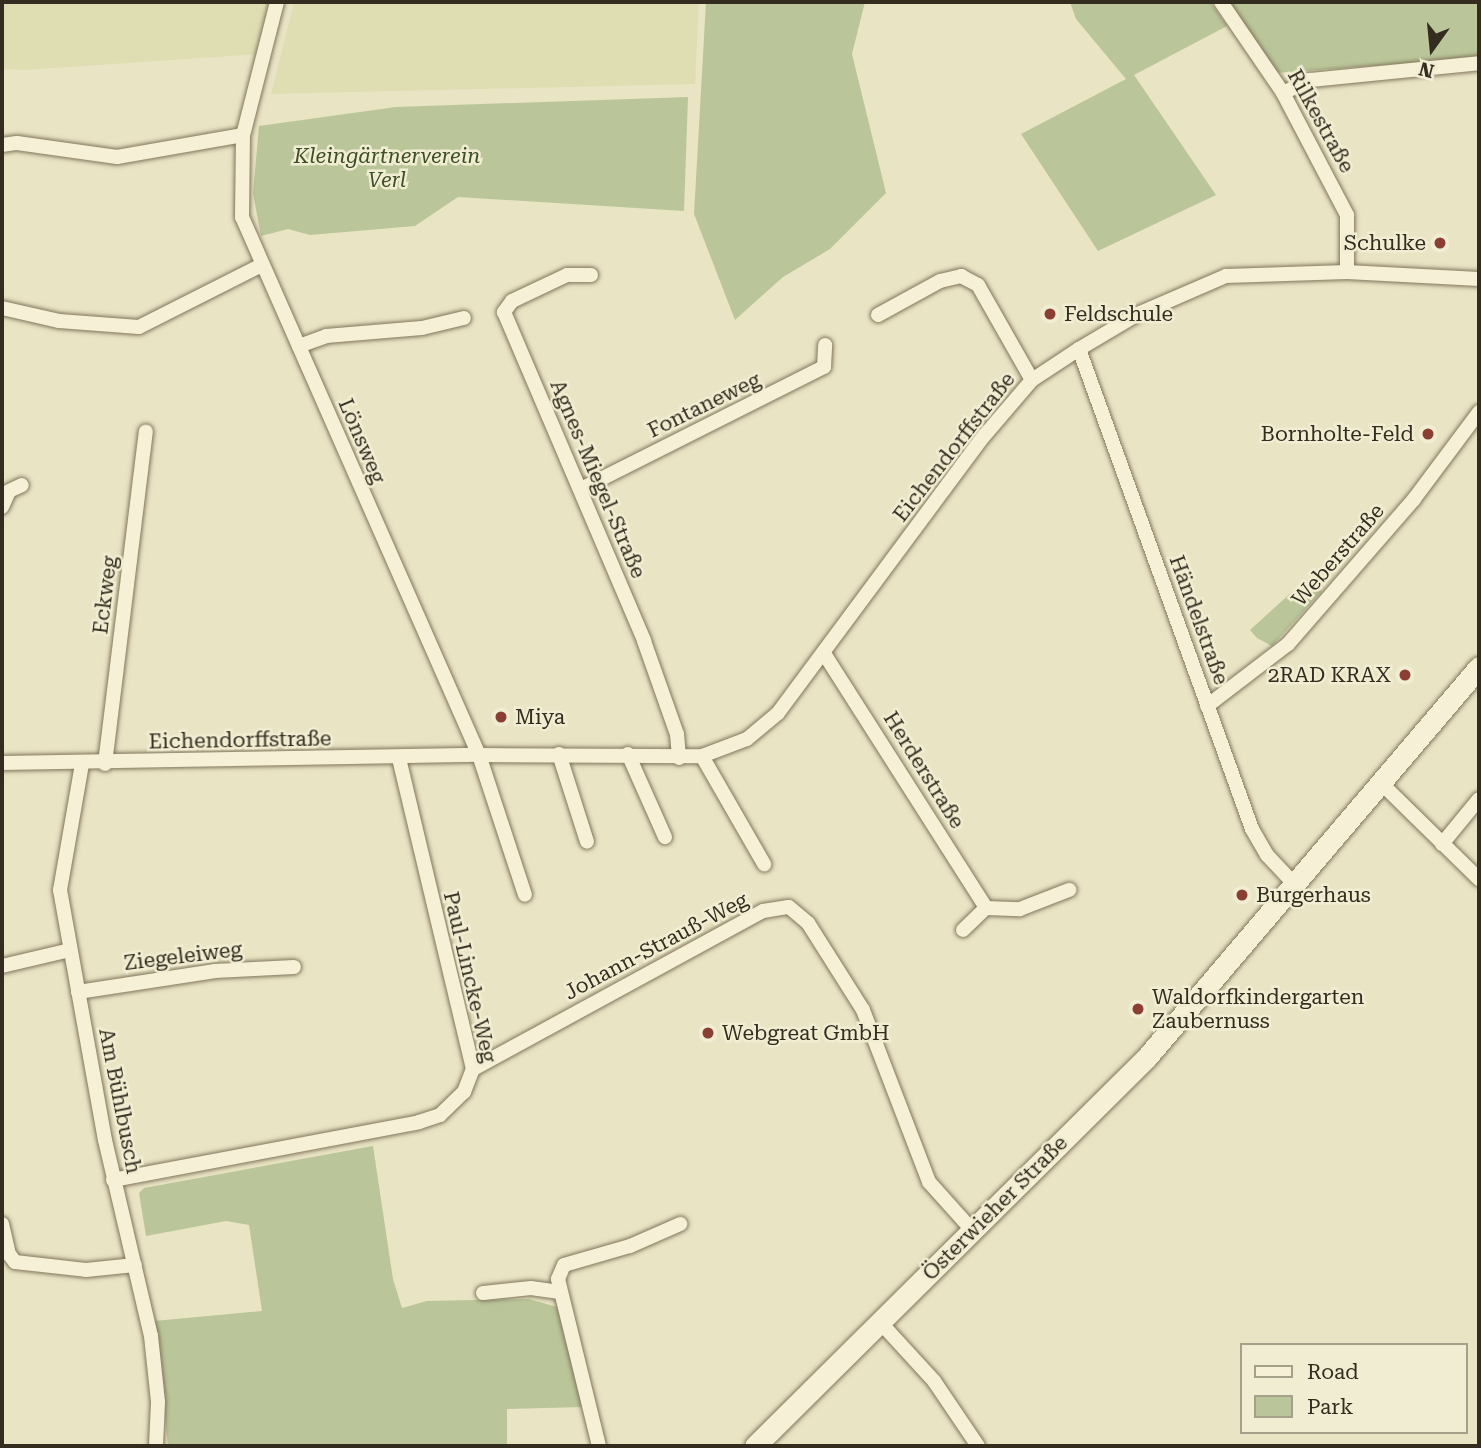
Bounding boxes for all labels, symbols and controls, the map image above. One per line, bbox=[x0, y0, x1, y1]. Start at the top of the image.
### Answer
north arrow bbox=[1397, 14, 1467, 84]
text: N bbox=[1416, 57, 1436, 83]
street label: Rilkestraße bbox=[1282, 65, 1360, 177]
park label: Kleingärtnerverein Verl bbox=[294, 143, 480, 193]
place label: Schulke bbox=[1344, 230, 1426, 256]
marker: Schulke bbox=[1432, 235, 1448, 251]
place label: Feldschule bbox=[1064, 301, 1173, 327]
marker: Feldschule bbox=[1042, 306, 1058, 322]
street label: Fontaneweg bbox=[643, 367, 765, 443]
street label: Eichendorffstraße bbox=[888, 367, 1020, 527]
street label: Agnes-Miegel-Straße bbox=[545, 376, 651, 582]
street label: Lönsweg bbox=[333, 395, 391, 487]
place label: Bornholte-Feld bbox=[1261, 421, 1414, 447]
marker: Bornholte-Feld bbox=[1420, 426, 1436, 442]
street label: Weberstraße bbox=[1287, 499, 1389, 611]
street label: Händelstraße bbox=[1164, 552, 1234, 688]
street label: Eckweg bbox=[88, 554, 122, 636]
place label: 2RAD KRAX bbox=[1268, 662, 1391, 688]
marker: 2RAD KRAX bbox=[1397, 667, 1413, 683]
place label: Miya bbox=[515, 704, 565, 730]
street label: Herderstraße bbox=[878, 707, 970, 833]
marker: Miya bbox=[493, 709, 509, 725]
street label: Eichendorffstraße bbox=[148, 726, 332, 754]
place label: Burgerhaus bbox=[1256, 882, 1371, 908]
street label: Johann-Strauß-Weg bbox=[560, 887, 752, 1005]
marker: Burgerhaus bbox=[1234, 887, 1250, 903]
street label: Paul-Lincke-Weg bbox=[438, 889, 502, 1065]
street label: Ziegeleiweg bbox=[122, 936, 244, 976]
place label: Waldorfkindergarten Zaubernuss bbox=[1152, 984, 1364, 1034]
marker: Waldorfkindergarten Zaubernuss bbox=[1130, 1001, 1146, 1017]
place label: Webgreat GmbH bbox=[722, 1020, 890, 1046]
marker: Webgreat GmbH bbox=[700, 1025, 716, 1041]
street label: Am Bühlbusch bbox=[94, 1026, 146, 1176]
street label: Österwieher Straße bbox=[917, 1130, 1073, 1286]
legend bbox=[1240, 1343, 1467, 1434]
text: Road bbox=[1307, 1360, 1359, 1384]
text: Park bbox=[1307, 1395, 1353, 1419]

